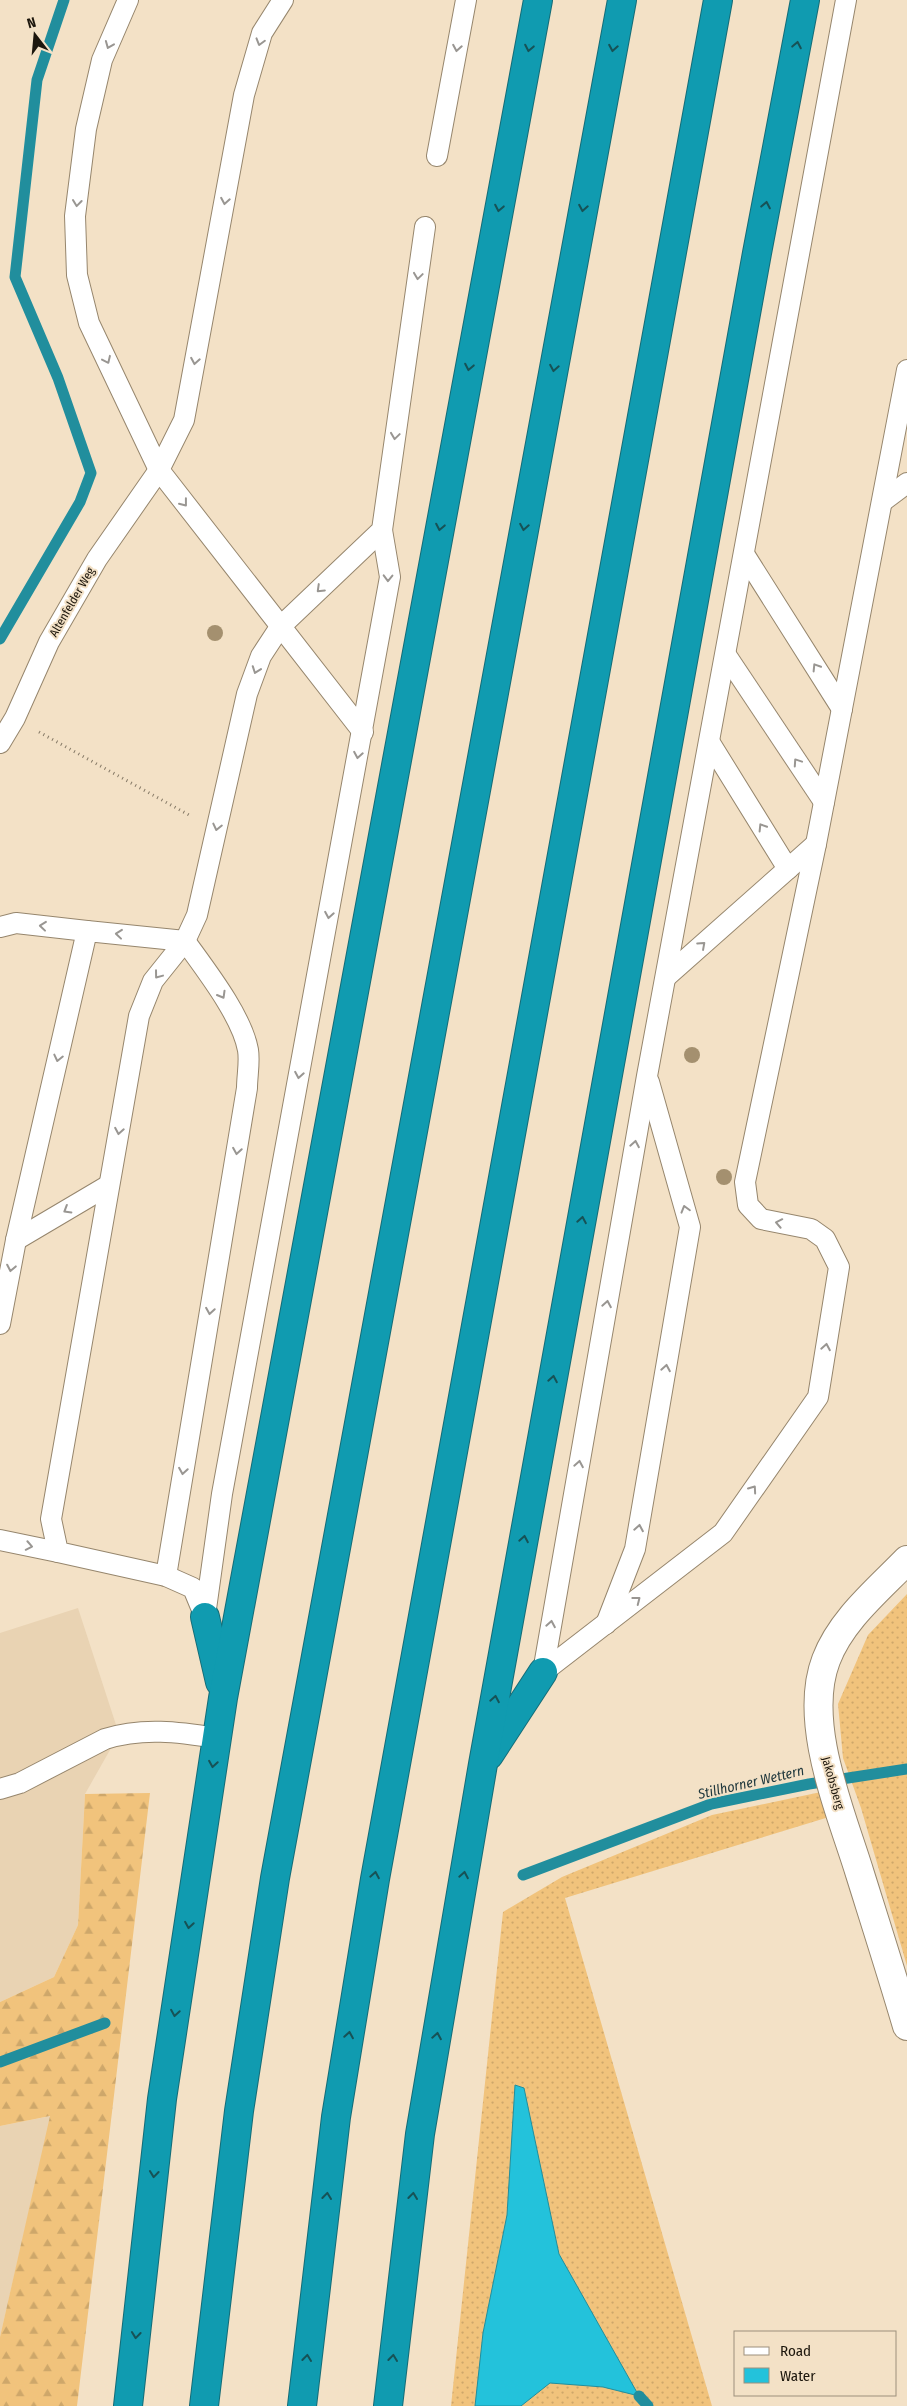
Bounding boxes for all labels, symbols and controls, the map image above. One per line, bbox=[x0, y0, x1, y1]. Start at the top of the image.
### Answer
north arrow bbox=[10, 10, 60, 60]
text: N bbox=[25, 14, 38, 32]
one-way arrow bbox=[255, 38, 265, 46]
one-way arrow bbox=[104, 40, 115, 49]
one-way arrow bbox=[791, 41, 801, 50]
one-way arrow bbox=[452, 44, 462, 52]
one-way arrow bbox=[524, 44, 534, 52]
one-way arrow bbox=[608, 44, 618, 52]
one-way arrow bbox=[220, 197, 230, 205]
one-way arrow bbox=[72, 200, 83, 208]
one-way arrow bbox=[761, 200, 771, 209]
one-way arrow bbox=[495, 203, 505, 212]
one-way arrow bbox=[579, 203, 589, 212]
one-way arrow bbox=[413, 272, 424, 280]
one-way arrow bbox=[101, 355, 111, 364]
one-way arrow bbox=[191, 356, 201, 365]
one-way arrow bbox=[465, 363, 475, 372]
one-way arrow bbox=[549, 363, 559, 372]
one-way arrow bbox=[390, 433, 401, 441]
one-way arrow bbox=[178, 497, 186, 506]
one-way arrow bbox=[435, 523, 445, 532]
one-way arrow bbox=[520, 523, 530, 532]
street label: Altenfelder Weg bbox=[46, 564, 98, 639]
one-way arrow bbox=[383, 574, 394, 582]
one-way arrow bbox=[317, 583, 326, 592]
one-way arrow bbox=[813, 664, 822, 673]
one-way arrow bbox=[252, 665, 262, 673]
one-way arrow bbox=[354, 751, 364, 760]
one-way arrow bbox=[794, 758, 803, 767]
one-way arrow bbox=[212, 823, 223, 831]
one-way arrow bbox=[759, 824, 769, 833]
one-way arrow bbox=[324, 911, 334, 919]
one-way arrow bbox=[39, 921, 47, 932]
one-way arrow bbox=[115, 929, 123, 940]
one-way arrow bbox=[697, 942, 706, 951]
one-way arrow bbox=[155, 969, 164, 979]
one-way arrow bbox=[216, 990, 226, 999]
one-way arrow bbox=[53, 1054, 64, 1063]
one-way arrow bbox=[295, 1070, 305, 1079]
one-way arrow bbox=[114, 1127, 124, 1136]
one-way arrow bbox=[630, 1140, 640, 1149]
one-way arrow bbox=[232, 1146, 242, 1155]
one-way arrow bbox=[64, 1204, 73, 1214]
one-way arrow bbox=[680, 1204, 691, 1213]
one-way arrow bbox=[576, 1215, 586, 1224]
one-way arrow bbox=[775, 1218, 784, 1229]
one-way arrow bbox=[6, 1264, 16, 1273]
one-way arrow bbox=[602, 1300, 612, 1309]
one-way arrow bbox=[205, 1307, 215, 1315]
one-way arrow bbox=[820, 1343, 830, 1352]
one-way arrow bbox=[661, 1364, 671, 1373]
one-way arrow bbox=[547, 1375, 557, 1384]
one-way arrow bbox=[574, 1460, 584, 1469]
one-way arrow bbox=[179, 1467, 189, 1476]
one-way arrow bbox=[747, 1485, 756, 1495]
one-way arrow bbox=[633, 1524, 643, 1533]
one-way arrow bbox=[518, 1535, 528, 1544]
one-way arrow bbox=[24, 1541, 33, 1551]
one-way arrow bbox=[631, 1597, 640, 1605]
one-way arrow bbox=[546, 1620, 556, 1629]
one-way arrow bbox=[489, 1695, 500, 1704]
street label: Jakobsberg bbox=[819, 1755, 847, 1811]
one-way arrow bbox=[208, 1760, 219, 1768]
water label: Stillhorner Wettern bbox=[695, 1762, 806, 1803]
one-way arrow bbox=[370, 1871, 380, 1879]
one-way arrow bbox=[459, 1871, 469, 1880]
one-way arrow bbox=[184, 1920, 194, 1929]
one-way arrow bbox=[171, 2008, 181, 2017]
one-way arrow bbox=[344, 2031, 354, 2040]
one-way arrow bbox=[431, 2031, 441, 2040]
one-way arrow bbox=[149, 2170, 160, 2178]
one-way arrow bbox=[321, 2192, 332, 2200]
one-way arrow bbox=[407, 2192, 417, 2201]
legend bbox=[734, 2331, 897, 2396]
one-way arrow bbox=[131, 2332, 142, 2340]
text: Road bbox=[780, 2342, 811, 2360]
one-way arrow bbox=[301, 2353, 312, 2361]
one-way arrow bbox=[387, 2353, 398, 2361]
text: Water bbox=[780, 2367, 816, 2385]

